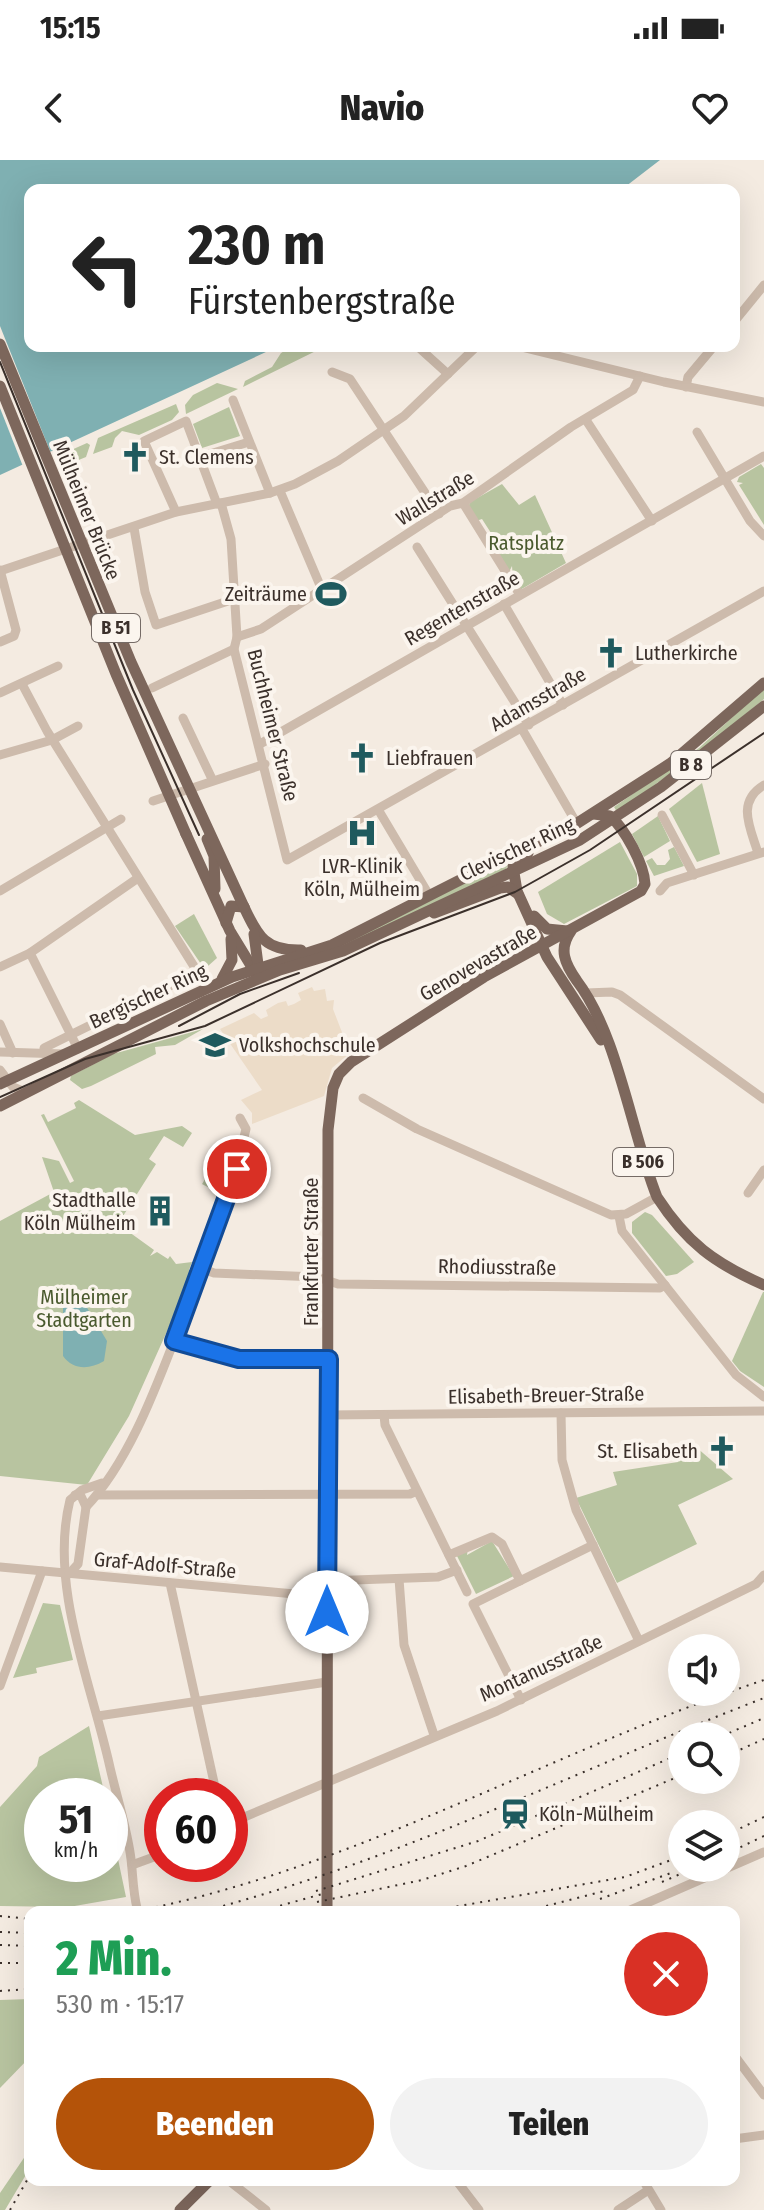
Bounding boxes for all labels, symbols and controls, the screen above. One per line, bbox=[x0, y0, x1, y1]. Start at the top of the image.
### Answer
text: 15:15 bbox=[40, 10, 101, 46]
icon: back bbox=[32, 86, 76, 130]
text: Navio bbox=[340, 86, 424, 130]
icon: heart bbox=[688, 86, 732, 130]
text: 230 m bbox=[188, 212, 325, 279]
icon: left bbox=[56, 216, 160, 320]
text: Fürstenbergstraße bbox=[188, 280, 456, 324]
street label: Mülheimer Brücke bbox=[48, 437, 126, 583]
church icon: St. Clemens bbox=[118, 440, 152, 474]
place label: St. Clemens bbox=[159, 445, 254, 469]
street label: Wallstraße bbox=[392, 465, 478, 531]
park label: Ratsplatz bbox=[488, 531, 564, 555]
street label: Regentenstraße bbox=[400, 565, 524, 651]
sports icon: Zeiträume bbox=[314, 577, 348, 611]
place label: Zeiträume bbox=[225, 582, 307, 606]
road number: B 51 bbox=[92, 614, 140, 642]
church icon: Lutherkirche bbox=[594, 636, 628, 670]
place label: Lutherkirche bbox=[635, 641, 738, 665]
street label: Buchheimer Straße bbox=[242, 646, 304, 804]
street label: Adamsstraße bbox=[486, 662, 590, 736]
church icon: Liebfrauen bbox=[345, 741, 379, 775]
place label: Liebfrauen bbox=[386, 746, 474, 770]
road number: B 8 bbox=[671, 751, 711, 779]
street label: Clevischer Ring bbox=[456, 812, 579, 886]
hospital icon: LVR-Klinik Köln, Mülheim bbox=[345, 816, 379, 850]
place label: LVR-Klinik Köln, Mülheim bbox=[304, 854, 420, 901]
street label: Genovevastraße bbox=[415, 920, 541, 1006]
street label: Bergischer Ring bbox=[85, 958, 211, 1034]
school or university icon: Volkshochschule bbox=[198, 1028, 232, 1062]
place label: Volkshochschule bbox=[239, 1033, 376, 1057]
pin bbox=[203, 1135, 271, 1203]
icon: arrive bbox=[215, 1147, 259, 1191]
road number: B 506 bbox=[613, 1148, 673, 1176]
street label: Frankfurter Straße bbox=[299, 1178, 323, 1326]
place label: Stadthalle Köln Mülheim bbox=[24, 1188, 136, 1235]
building icon: Stadthalle Köln Mülheim bbox=[143, 1194, 177, 1228]
street label: Rhodiusstraße bbox=[438, 1254, 556, 1280]
park label: Mülheimer Stadtgarten bbox=[36, 1285, 132, 1332]
street label: Elisabeth-Breuer-Straße bbox=[448, 1381, 644, 1409]
church icon: St. Elisabeth bbox=[705, 1434, 739, 1468]
place label: St. Elisabeth bbox=[597, 1439, 698, 1463]
street label: Graf-Adolf-Straße bbox=[93, 1547, 237, 1583]
position arrow bbox=[285, 1570, 369, 1654]
street label: Montanusstraße bbox=[476, 1629, 606, 1707]
map controls bbox=[668, 1634, 740, 1882]
button: sound bbox=[668, 1634, 740, 1706]
button: search bbox=[668, 1722, 740, 1794]
speed limit sign: 60 bbox=[144, 1778, 248, 1882]
text: 51 bbox=[59, 1796, 93, 1844]
station icon: Köln-Mülheim bbox=[498, 1797, 532, 1831]
place label: Köln-Mülheim bbox=[539, 1802, 654, 1826]
button: layers bbox=[668, 1810, 740, 1882]
text: km/h bbox=[54, 1838, 98, 1862]
text: 2 Min. bbox=[56, 1930, 172, 1988]
button: close bbox=[624, 1932, 708, 2016]
text: 530 m · 15:17 bbox=[56, 1989, 184, 2020]
button: Beenden bbox=[56, 2078, 374, 2170]
button: Teilen bbox=[390, 2078, 708, 2170]

